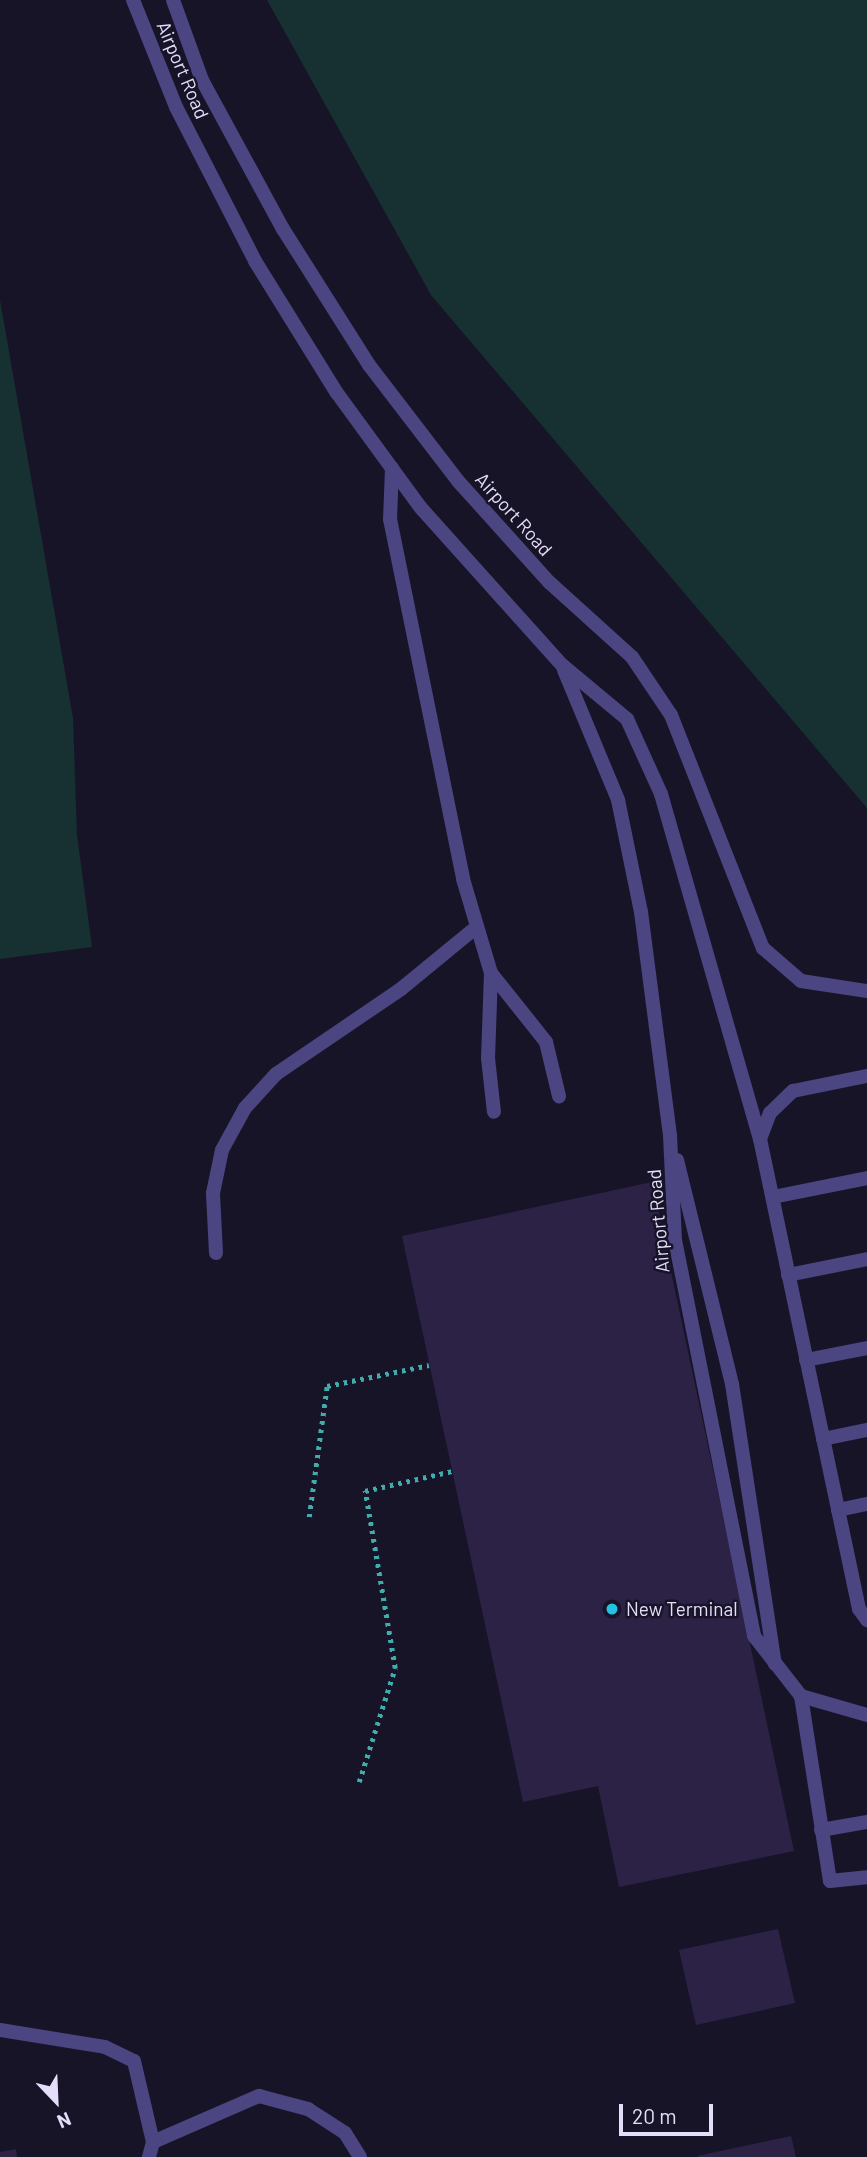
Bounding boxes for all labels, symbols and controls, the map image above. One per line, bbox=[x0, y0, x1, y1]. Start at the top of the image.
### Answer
street label: Airport Road bbox=[152, 18, 214, 122]
street label: Airport Road bbox=[471, 468, 557, 560]
street label: Airport Road bbox=[642, 1168, 674, 1274]
place label: New Terminal bbox=[626, 1598, 738, 1620]
marker: New Terminal bbox=[604, 1601, 620, 1617]
north arrow bbox=[21, 2066, 91, 2136]
scale bar bbox=[622, 2090, 716, 2134]
text: 20 m bbox=[632, 2103, 677, 2128]
text: N bbox=[54, 2108, 75, 2134]

